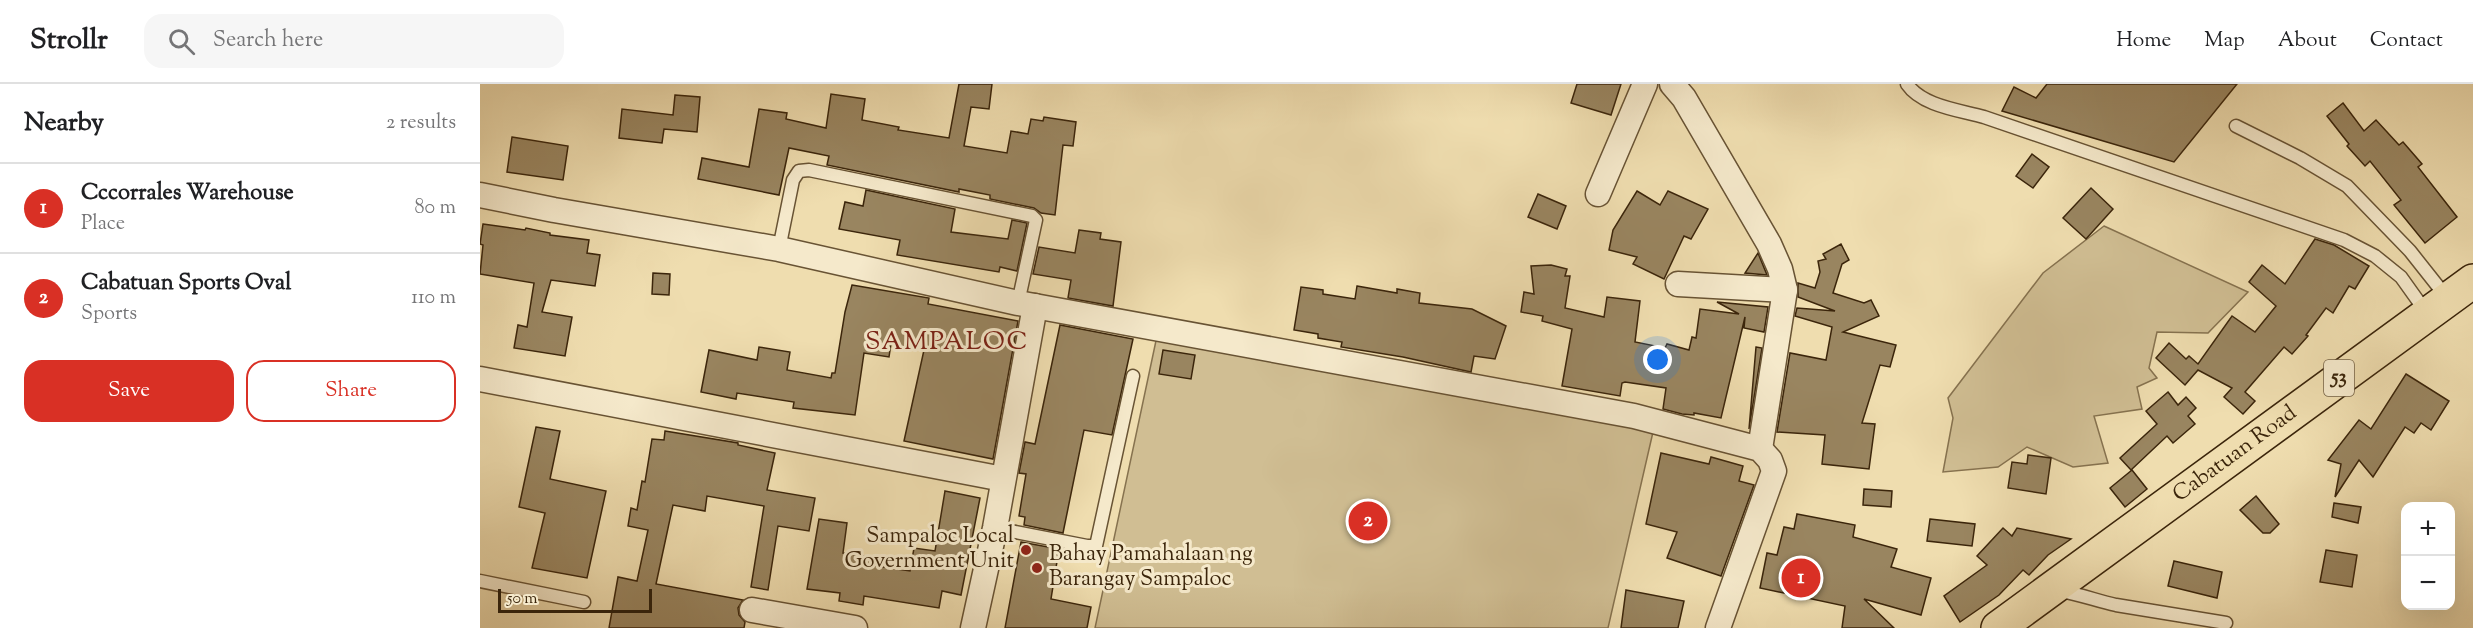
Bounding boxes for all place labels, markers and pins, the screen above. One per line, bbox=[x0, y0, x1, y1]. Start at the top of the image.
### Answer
pin: 2 bbox=[1348, 498, 1388, 544]
place label: Sampaloc Local Government Unit bbox=[844, 521, 1014, 578]
place label: Bahay Pamahalaan ng Barangay Sampaloc bbox=[1049, 539, 1253, 596]
marker: Sampaloc Local Government Unit bbox=[1019, 543, 1033, 557]
pin: 1 bbox=[1782, 556, 1820, 600]
marker: Bahay Pamahalaan ng Barangay Sampaloc bbox=[1030, 561, 1044, 575]

